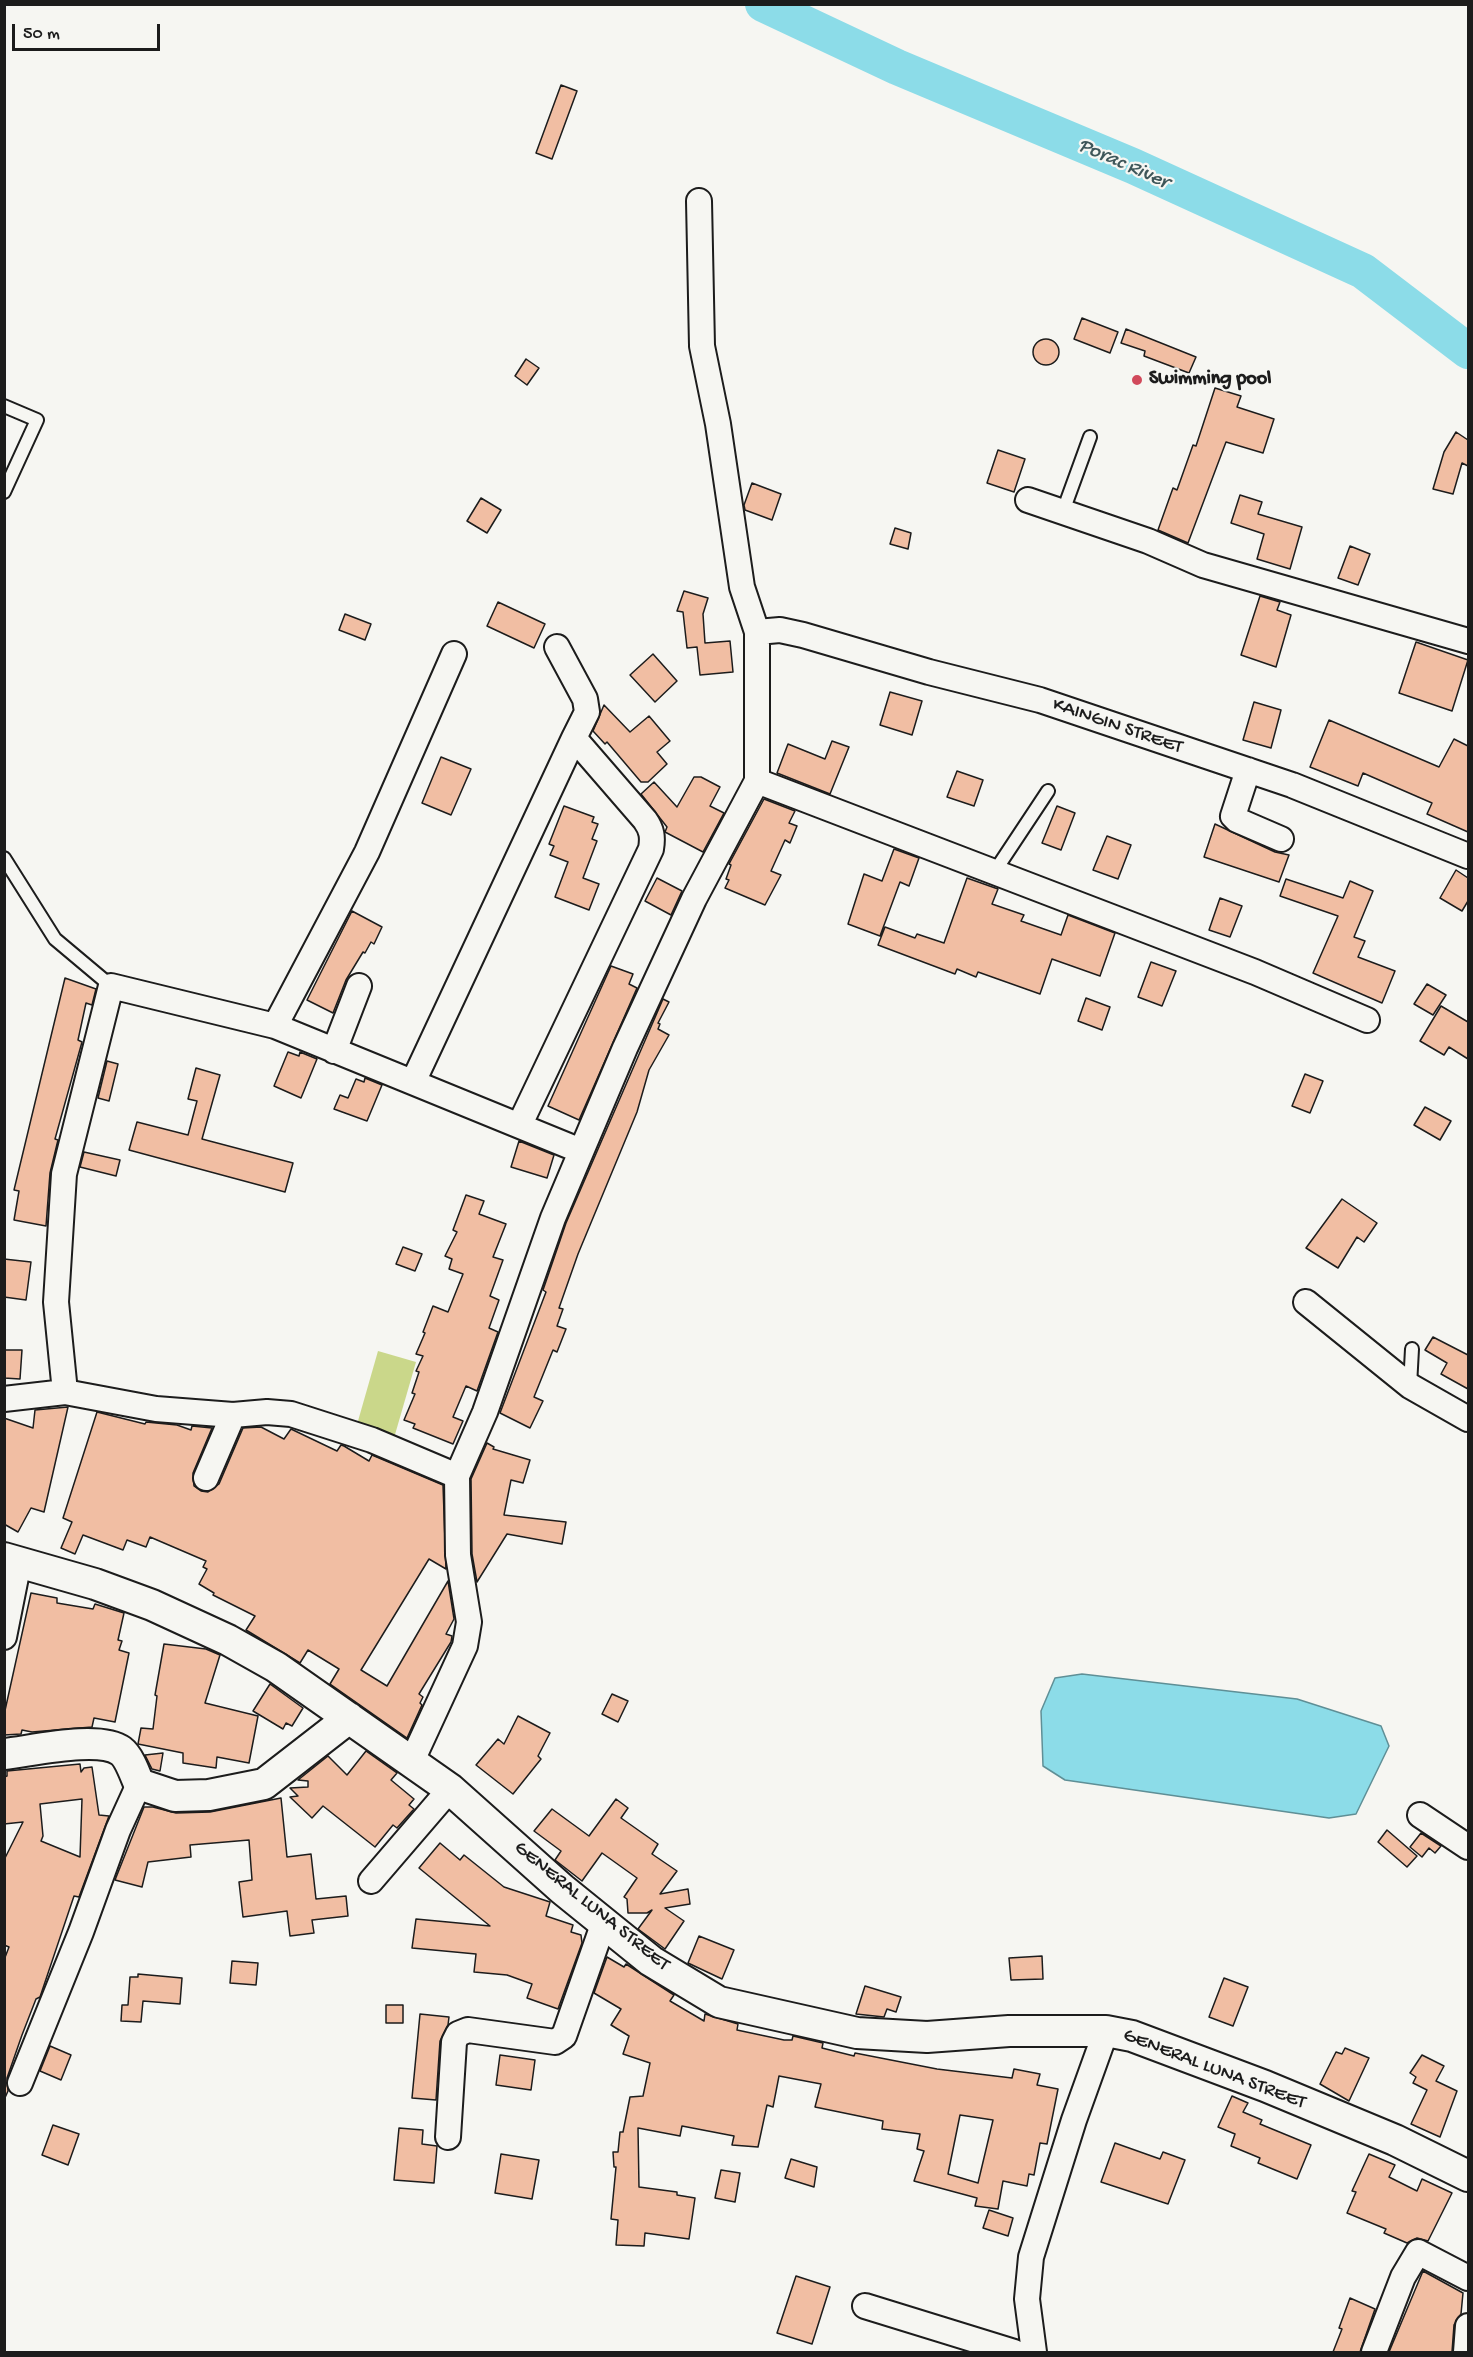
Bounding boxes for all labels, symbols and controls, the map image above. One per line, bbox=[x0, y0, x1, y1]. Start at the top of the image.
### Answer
scale bar bbox=[15, 12, 164, 50]
text: 50 m bbox=[23, 24, 60, 45]
water label: Porac River bbox=[1074, 134, 1172, 196]
place label: Swimming pool bbox=[1149, 368, 1271, 392]
marker: Swimming pool bbox=[1130, 373, 1144, 387]
street label: KAINGIN STREET bbox=[1049, 694, 1185, 760]
street label: GENERAL LUNA STREET bbox=[508, 1837, 674, 1977]
street label: GENERAL LUNA STREET bbox=[1119, 2024, 1309, 2116]

